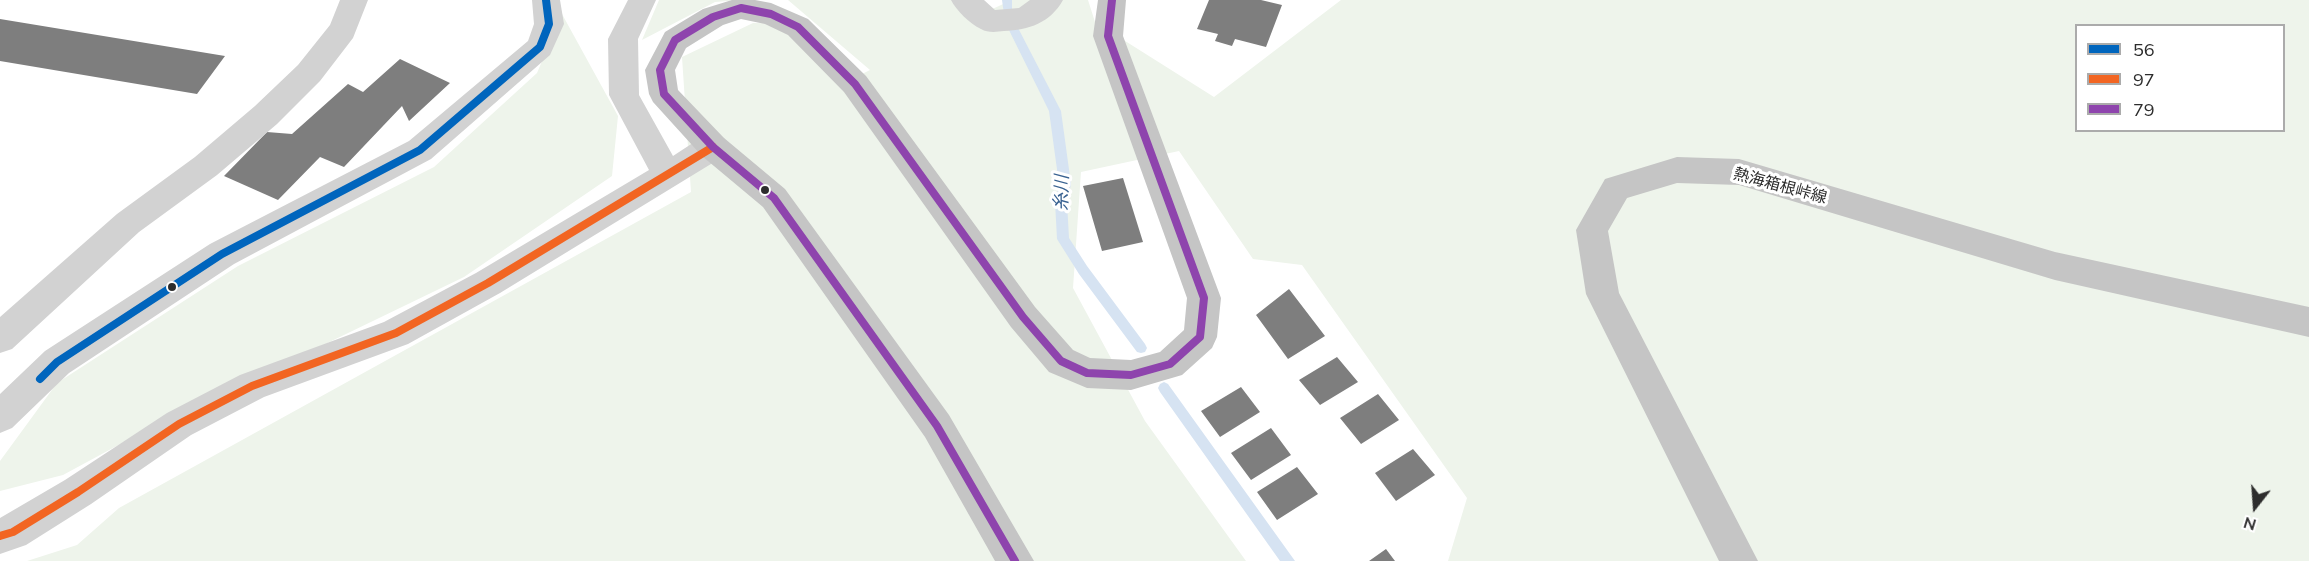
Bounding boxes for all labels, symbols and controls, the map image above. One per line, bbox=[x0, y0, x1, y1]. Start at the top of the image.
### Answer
legend bbox=[2075, 24, 2285, 132]
text: 56 bbox=[2133, 38, 2155, 61]
text: 97 bbox=[2133, 68, 2155, 91]
text: 79 bbox=[2133, 98, 2155, 121]
street label: 熱海箱根峠線 bbox=[1731, 164, 1829, 208]
water label: 糸川 bbox=[1051, 175, 1073, 211]
unlabelled marker bbox=[759, 184, 771, 196]
unlabelled marker bbox=[166, 281, 178, 293]
north arrow bbox=[2225, 477, 2285, 537]
text: N bbox=[2241, 513, 2258, 536]

